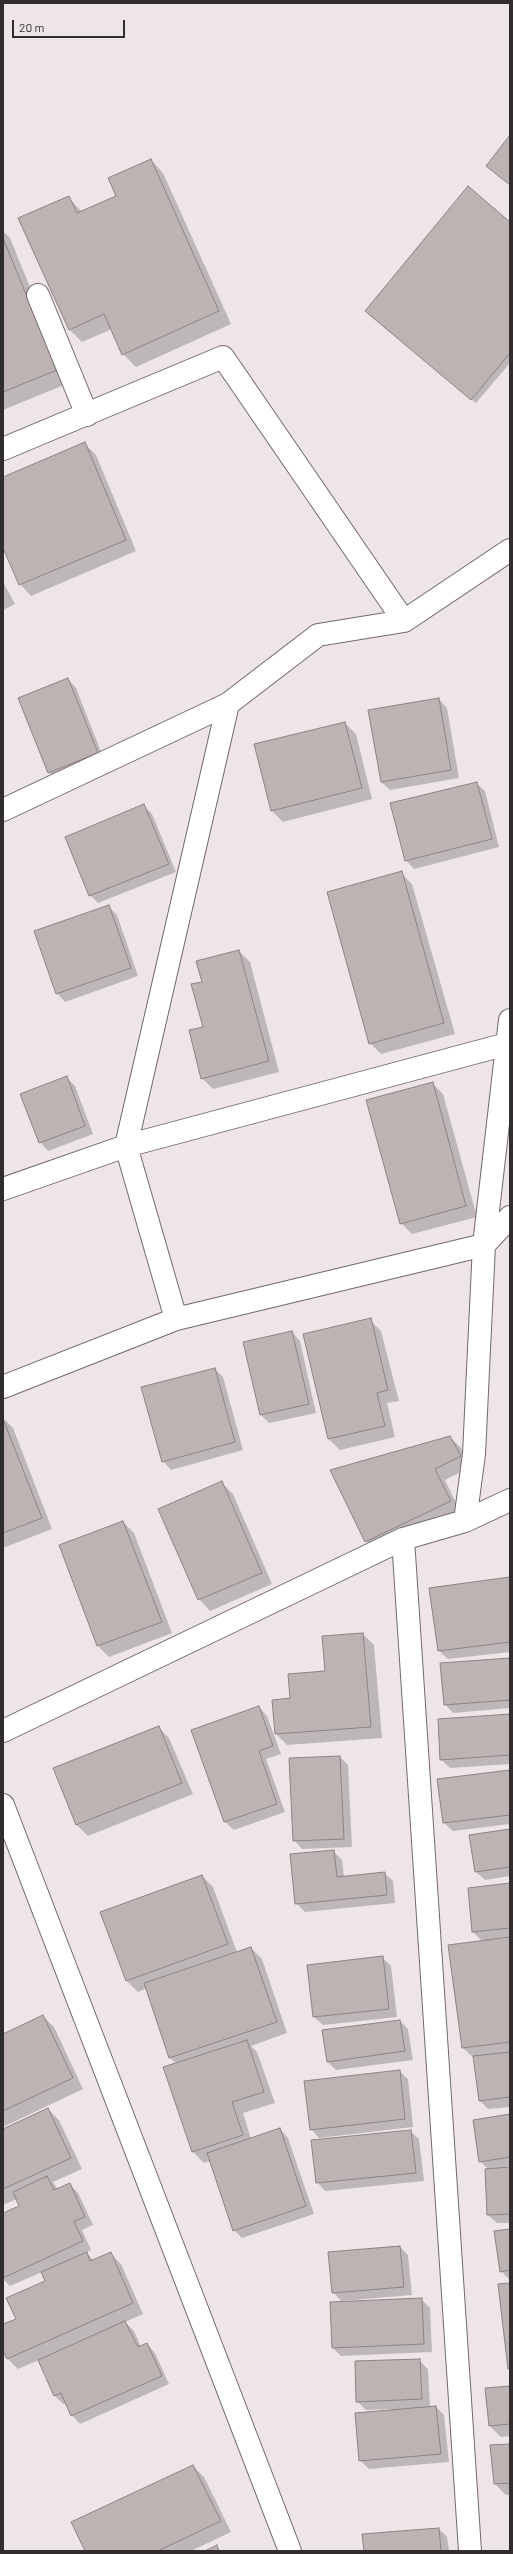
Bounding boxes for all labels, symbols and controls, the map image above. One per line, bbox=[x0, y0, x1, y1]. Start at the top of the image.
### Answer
scale bar bbox=[14, 12, 127, 38]
text: 20 m bbox=[19, 20, 45, 34]

